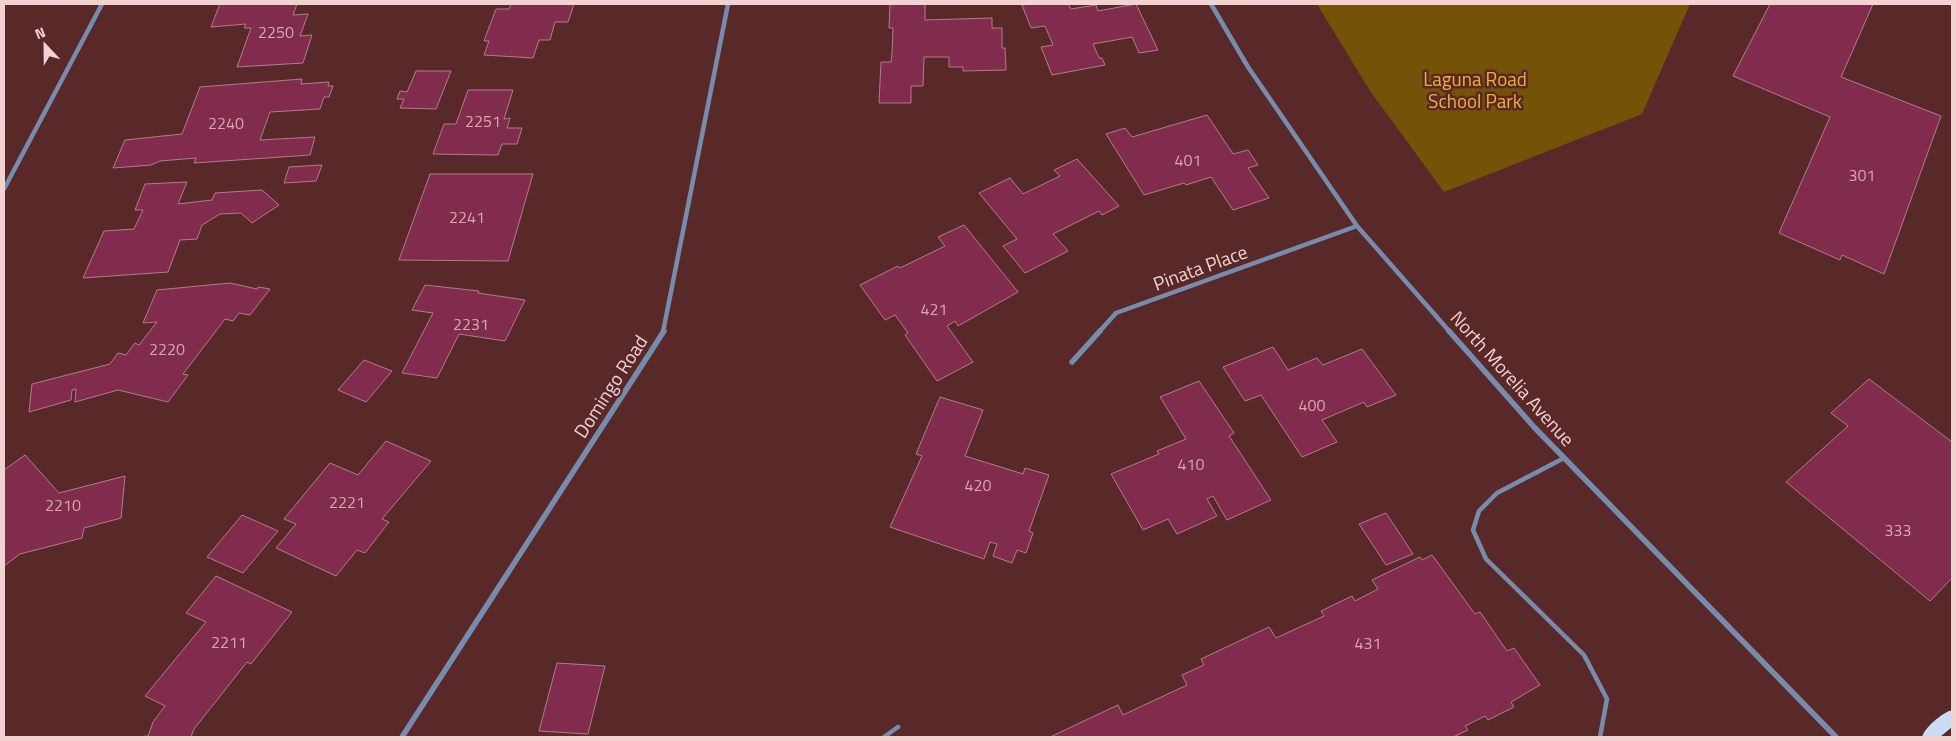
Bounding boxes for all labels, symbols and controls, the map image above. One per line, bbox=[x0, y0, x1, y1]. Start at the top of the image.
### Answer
north arrow bbox=[20, 20, 70, 70]
house number: 2250 bbox=[258, 20, 294, 44]
text: N bbox=[32, 21, 48, 44]
park label: Laguna Road School Park bbox=[1423, 64, 1527, 115]
house number: 2251 bbox=[465, 109, 501, 133]
house number: 2240 bbox=[208, 111, 244, 135]
house number: 401 bbox=[1175, 148, 1201, 172]
house number: 301 bbox=[1849, 163, 1875, 187]
house number: 2241 bbox=[449, 205, 485, 229]
street label: Pinata Place bbox=[1149, 237, 1251, 297]
house number: 421 bbox=[921, 297, 947, 321]
street label: North Morelia Avenue bbox=[1444, 304, 1582, 452]
house number: 2231 bbox=[453, 312, 489, 336]
street label: Domingo Road bbox=[566, 329, 654, 443]
house number: 2220 bbox=[149, 337, 185, 361]
house number: 400 bbox=[1299, 393, 1325, 417]
house number: 410 bbox=[1178, 452, 1204, 476]
house number: 420 bbox=[965, 473, 991, 497]
house number: 2221 bbox=[329, 490, 365, 514]
house number: 2210 bbox=[45, 493, 81, 517]
house number: 333 bbox=[1885, 518, 1911, 542]
house number: 2211 bbox=[211, 630, 247, 654]
house number: 431 bbox=[1355, 631, 1381, 655]

